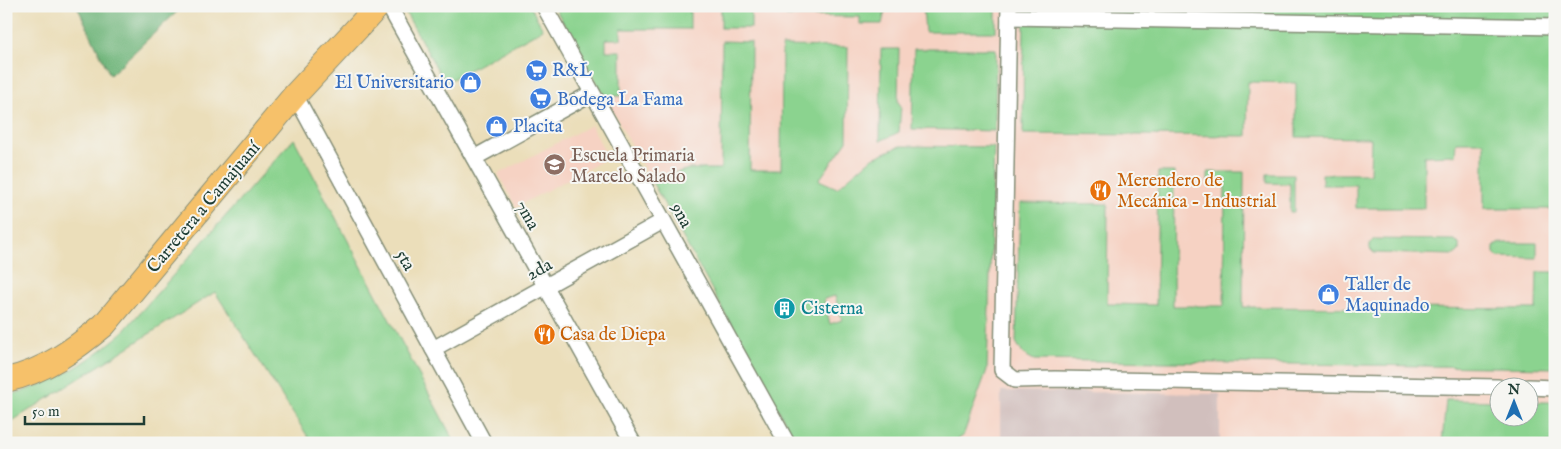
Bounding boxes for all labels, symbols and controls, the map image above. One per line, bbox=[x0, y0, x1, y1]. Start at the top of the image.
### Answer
supermarket icon: R&L bbox=[524, 58, 548, 82]
place label: R&L bbox=[552, 60, 592, 83]
shop icon: El Universitario bbox=[458, 70, 482, 94]
place label: El Universitario bbox=[335, 72, 454, 95]
supermarket icon: Bodega La Fama bbox=[529, 87, 553, 111]
place label: Bodega La Fama bbox=[557, 89, 683, 112]
shop icon: Placita bbox=[485, 114, 509, 138]
place label: Placita bbox=[513, 116, 563, 139]
street label: Carretera a Camajuaní bbox=[142, 137, 267, 278]
place label: Escuela Primaria Marcelo Salado bbox=[571, 145, 695, 189]
school or university icon: Escuela Primaria Marcelo Salado bbox=[543, 153, 567, 177]
place label: Merendero de Mecánica - Industrial bbox=[1117, 170, 1277, 214]
restaurant icon: Merendero de Mecánica - Industrial bbox=[1089, 178, 1113, 202]
street label: 7ma bbox=[509, 197, 544, 235]
street label: 9na bbox=[664, 198, 697, 233]
street label: 5ta bbox=[390, 246, 420, 275]
street label: 2da bbox=[523, 254, 557, 287]
place label: Taller de Maquinado bbox=[1345, 274, 1430, 318]
shop icon: Taller de Maquinado bbox=[1317, 282, 1341, 306]
building icon: Cisterna bbox=[773, 296, 797, 320]
place label: Cisterna bbox=[801, 298, 864, 321]
restaurant icon: Casa de Diepa bbox=[532, 322, 556, 346]
place label: Casa de Diepa bbox=[560, 324, 666, 347]
north arrow bbox=[1488, 376, 1538, 426]
text: N bbox=[1507, 381, 1520, 399]
scale bar bbox=[25, 394, 144, 426]
text: 50 m bbox=[32, 402, 60, 421]

